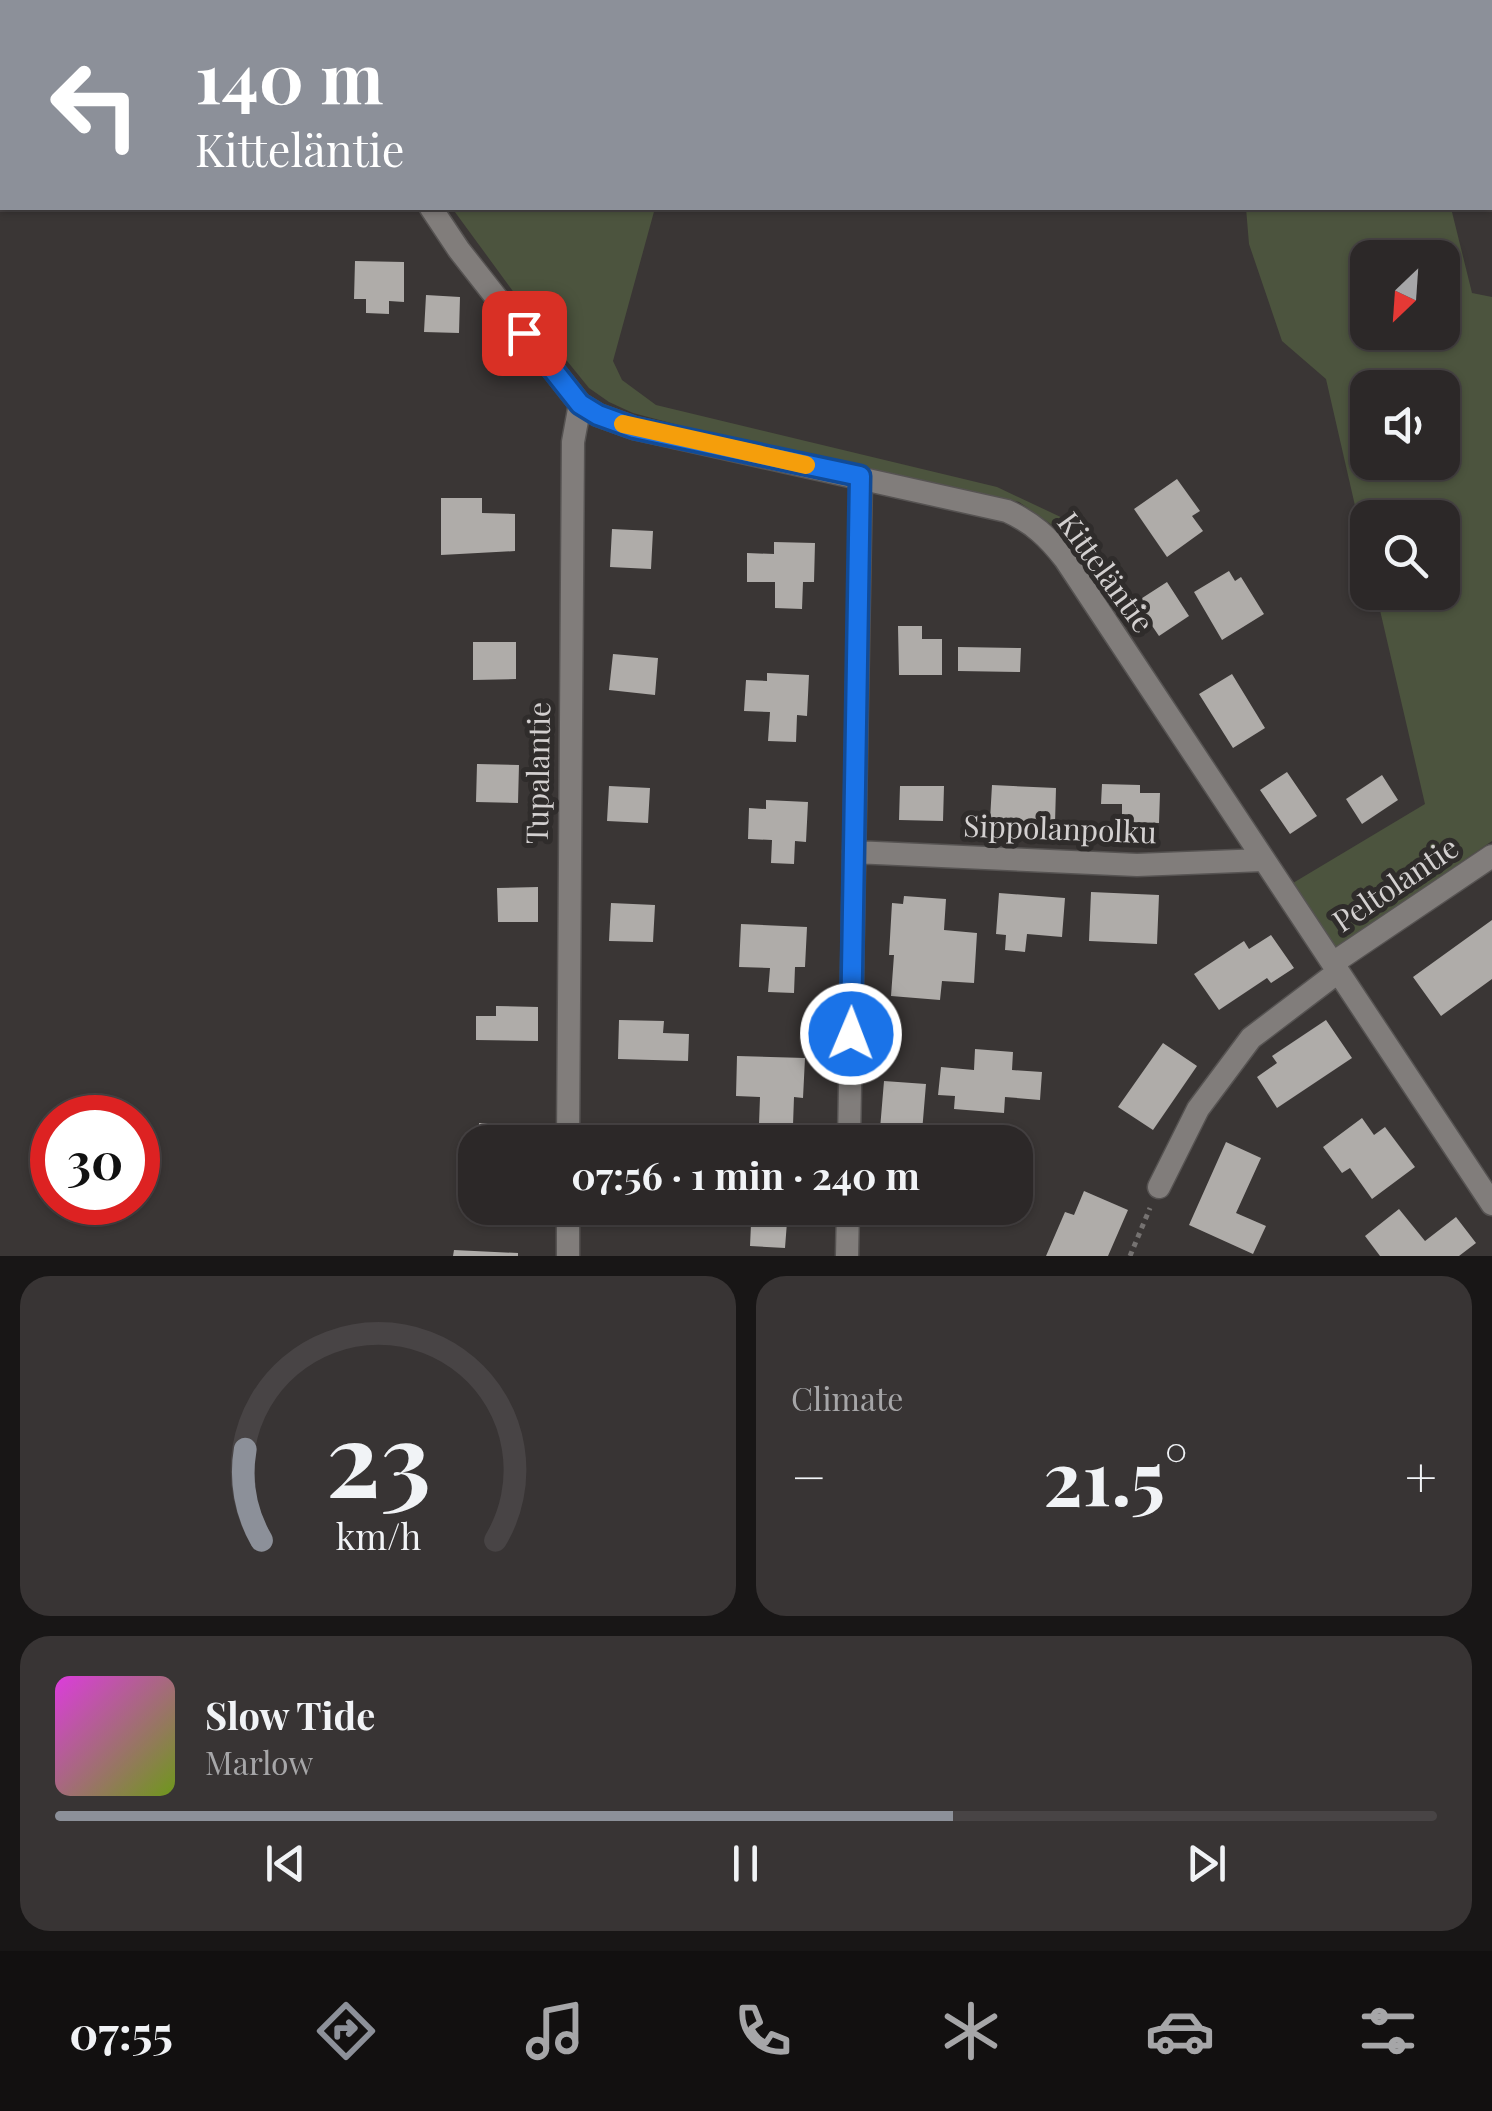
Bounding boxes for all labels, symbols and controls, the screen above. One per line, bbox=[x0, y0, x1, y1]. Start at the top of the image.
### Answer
text: 140 m bbox=[195, 28, 384, 122]
icon: left bbox=[30, 40, 160, 170]
text: Kitteläntie bbox=[195, 118, 405, 178]
north arrow bbox=[1350, 240, 1460, 350]
map controls bbox=[1350, 240, 1460, 610]
pin bbox=[482, 291, 567, 376]
icon: arrive bbox=[497, 306, 552, 361]
button: sound bbox=[1350, 370, 1460, 480]
button: search bbox=[1350, 500, 1460, 610]
street label: Kitteläntie bbox=[1049, 504, 1164, 640]
street label: Tupalantie bbox=[516, 701, 558, 844]
street label: Sippolanpolku bbox=[963, 805, 1157, 851]
street label: Peltolantie bbox=[1324, 827, 1466, 940]
position arrow bbox=[799, 982, 903, 1086]
speed limit sign: 30 bbox=[30, 1095, 160, 1225]
text: 07:56 · 1 min · 240 m bbox=[571, 1149, 920, 1200]
text: Climate bbox=[791, 1376, 903, 1419]
text: 23 bbox=[325, 1385, 431, 1524]
text: 21.5° bbox=[1043, 1425, 1188, 1525]
text: − bbox=[791, 1438, 827, 1512]
text: + bbox=[1405, 1438, 1437, 1512]
text: km/h bbox=[335, 1511, 421, 1559]
text: Slow Tide bbox=[205, 1689, 375, 1740]
text: Marlow bbox=[205, 1740, 313, 1783]
icon: previous bbox=[258, 1836, 313, 1891]
icon: pause bbox=[718, 1836, 773, 1891]
icon: next bbox=[1179, 1836, 1234, 1891]
icon: directions bbox=[311, 1996, 381, 2066]
icon: music bbox=[520, 1996, 590, 2066]
icon: phone bbox=[728, 1996, 798, 2066]
icon: climate bbox=[936, 1996, 1006, 2066]
icon: car bbox=[1145, 1996, 1215, 2066]
icon: filters bbox=[1353, 1996, 1423, 2066]
text: 07:55 bbox=[69, 2001, 173, 2061]

